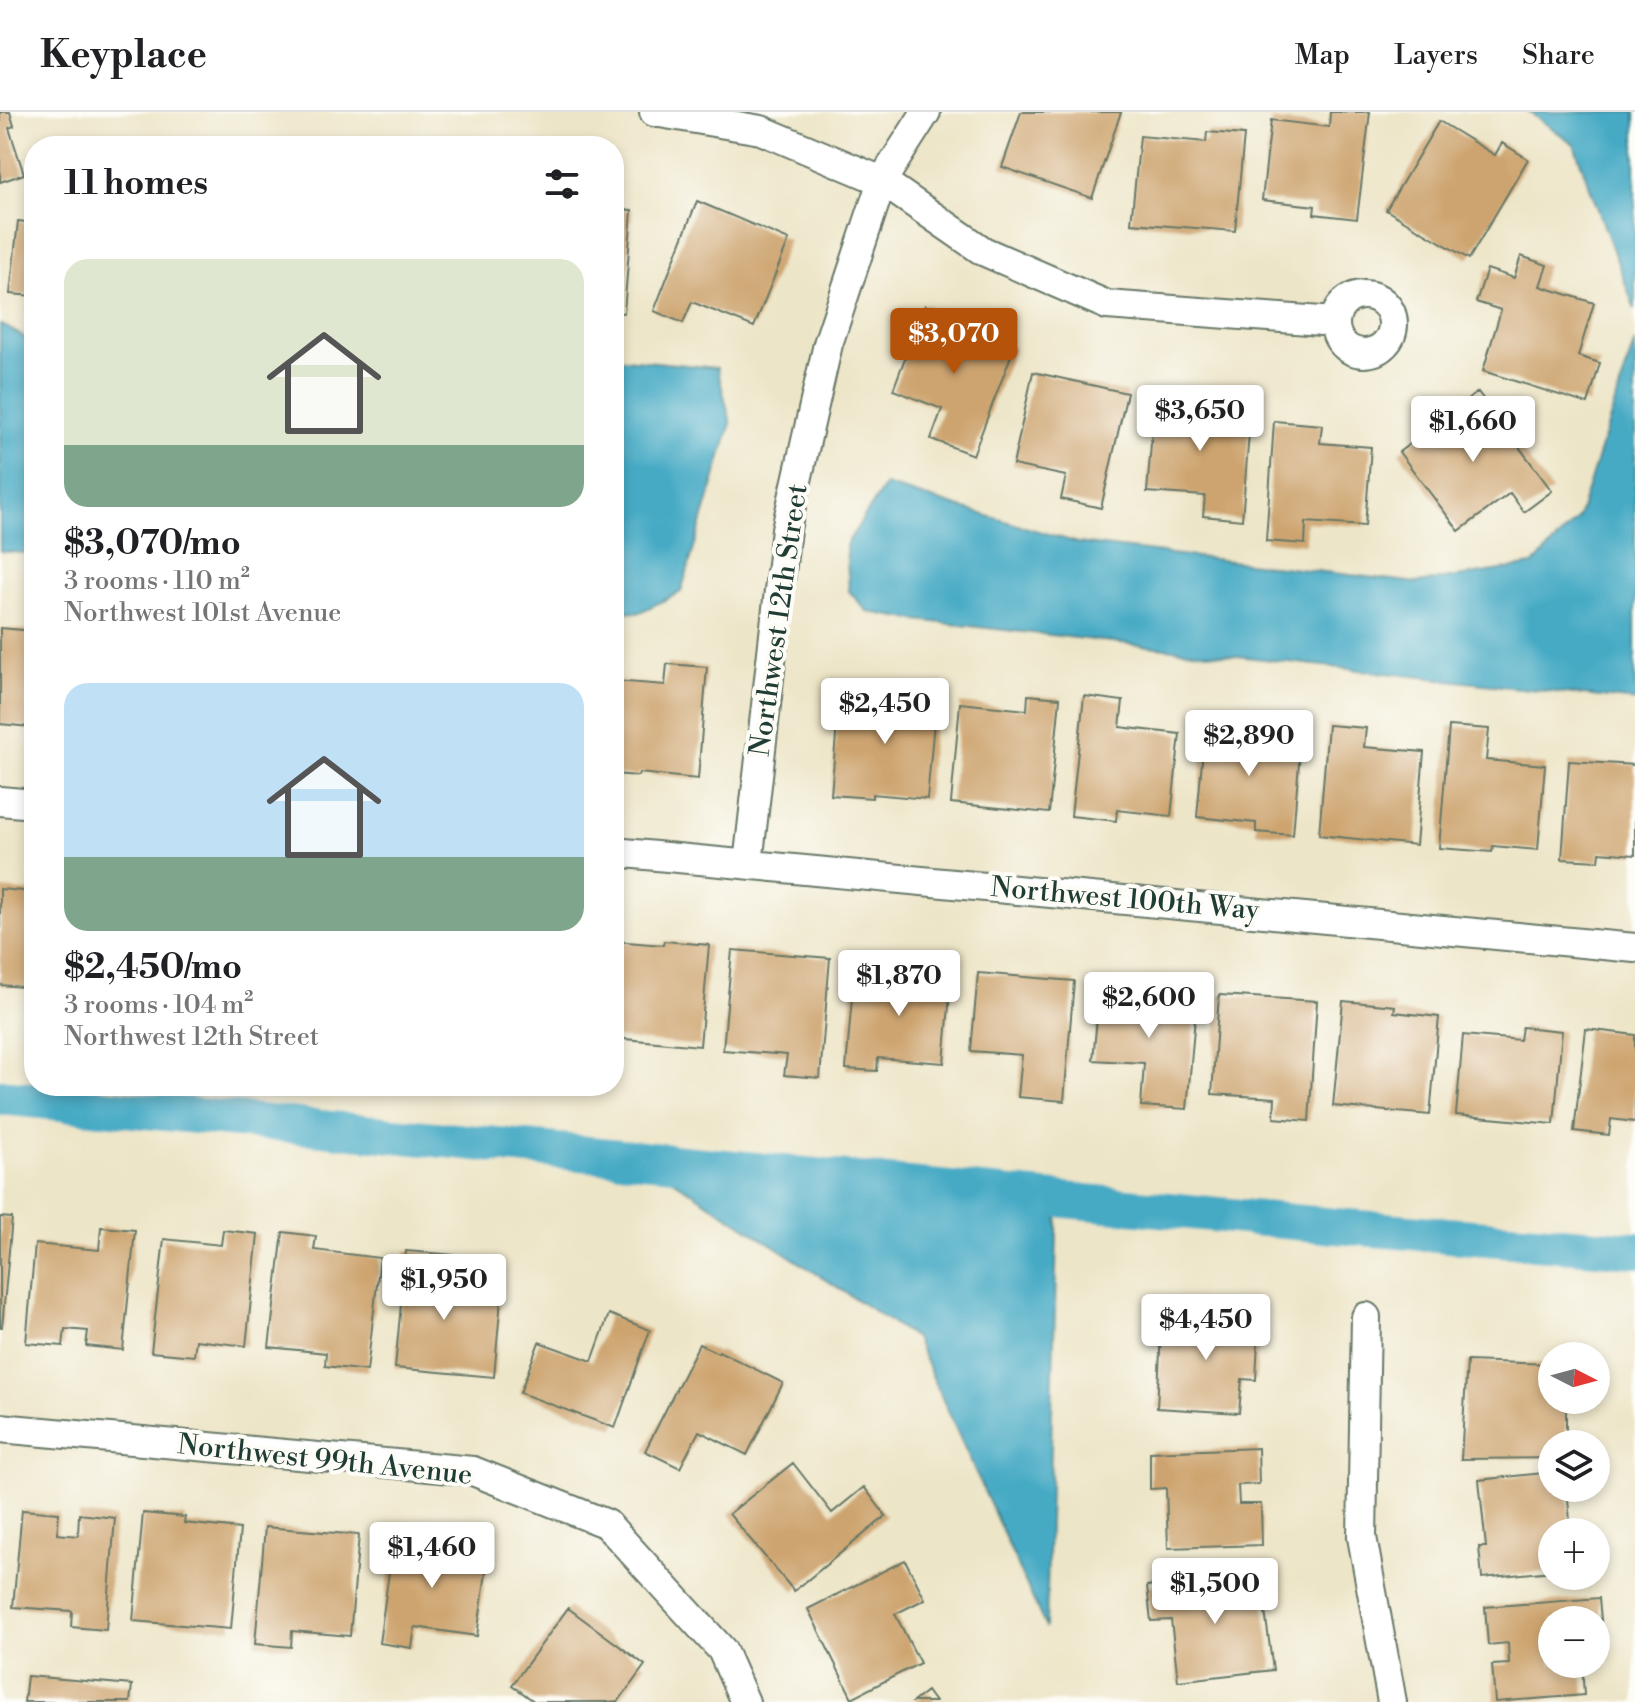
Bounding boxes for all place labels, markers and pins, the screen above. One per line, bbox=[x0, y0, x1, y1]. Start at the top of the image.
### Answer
pin: $3,070 bbox=[889, 308, 1019, 376]
pin: $3,650 bbox=[1135, 385, 1265, 453]
pin: $1,660 bbox=[1408, 396, 1538, 464]
pin: $2,450 bbox=[820, 678, 950, 746]
pin: $2,890 bbox=[1184, 710, 1314, 778]
pin: $1,870 bbox=[834, 950, 964, 1018]
pin: $2,600 bbox=[1084, 972, 1214, 1040]
pin: $1,950 bbox=[379, 1254, 509, 1322]
pin: $4,450 bbox=[1141, 1294, 1271, 1362]
pin: $1,460 bbox=[367, 1522, 497, 1590]
pin: $1,500 bbox=[1150, 1558, 1280, 1626]

